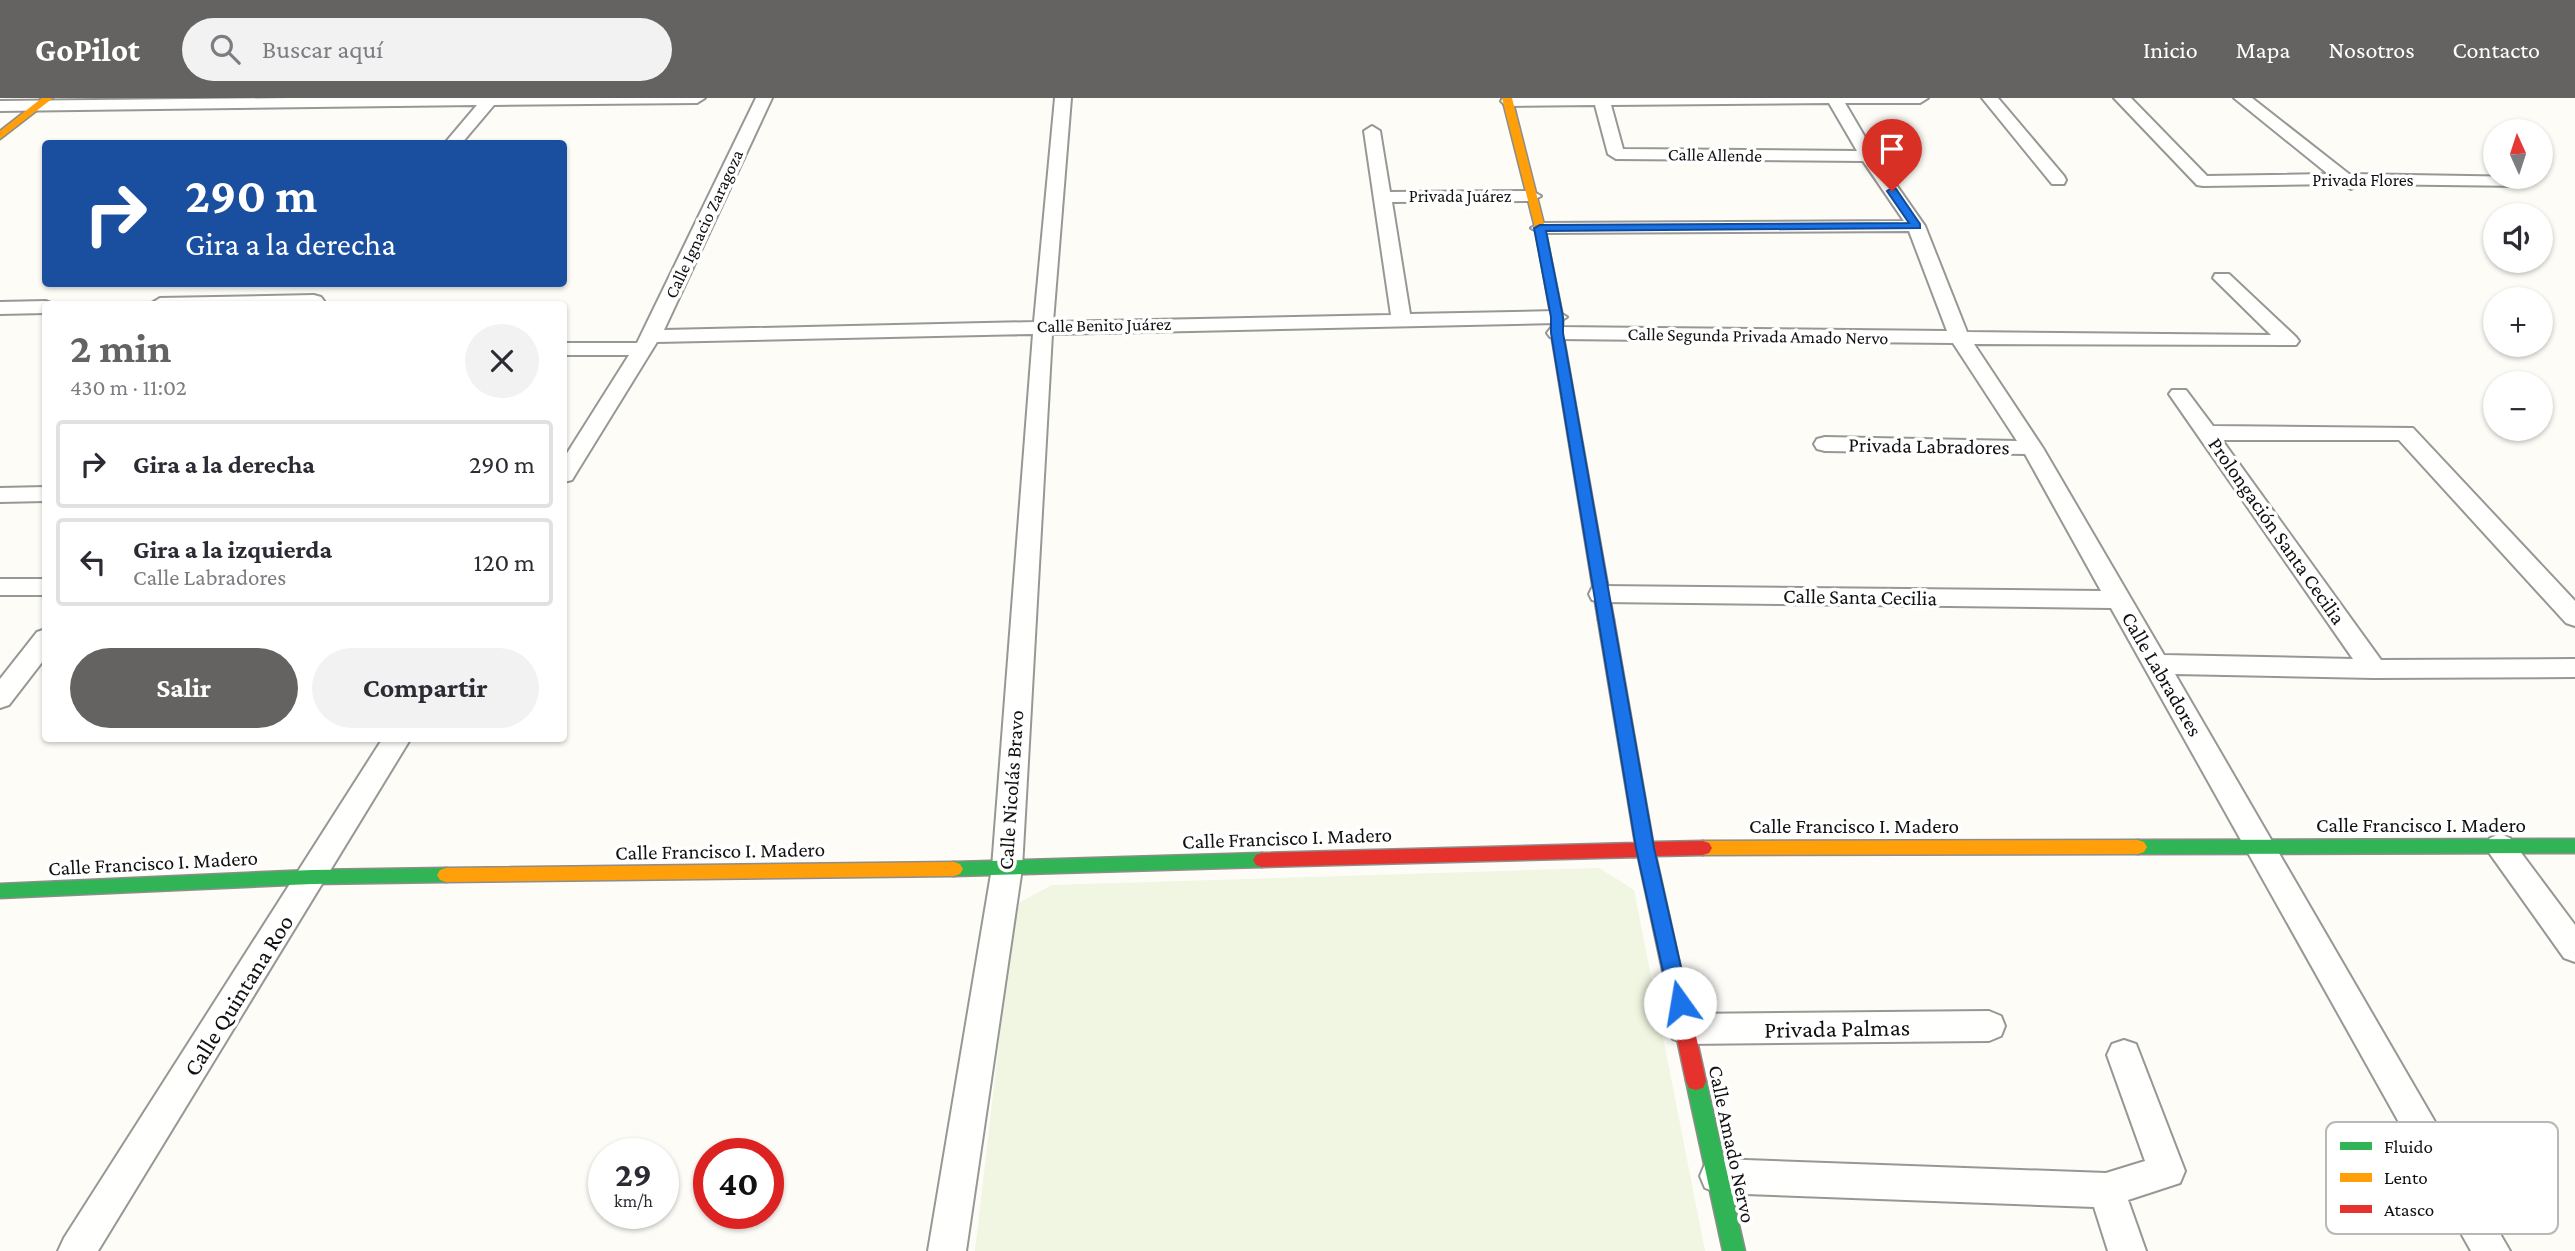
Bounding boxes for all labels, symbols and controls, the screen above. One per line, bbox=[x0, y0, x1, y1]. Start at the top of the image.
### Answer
search box bbox=[182, 18, 672, 81]
icon: search bbox=[206, 30, 244, 68]
text: GoPilot bbox=[35, 31, 140, 68]
text: Buscar aquí bbox=[262, 35, 383, 64]
text: Inicio bbox=[2143, 36, 2198, 63]
text: Mapa bbox=[2236, 36, 2290, 63]
text: Nosotros bbox=[2328, 36, 2415, 63]
text: Contacto bbox=[2453, 36, 2540, 63]
pin bbox=[1862, 119, 1922, 191]
north arrow bbox=[2483, 119, 2553, 189]
map controls bbox=[2483, 119, 2553, 441]
icon: arrive bbox=[1873, 130, 1911, 168]
street label: Calle Allende bbox=[1668, 144, 1762, 166]
street label: Calle Ignacio Zaragoza bbox=[661, 146, 747, 302]
icon: right bbox=[70, 168, 161, 259]
text: 290 m bbox=[185, 168, 317, 223]
street label: Privada Flores bbox=[2312, 170, 2414, 190]
street label: Privada Juárez bbox=[1409, 186, 1512, 206]
button: sound bbox=[2483, 203, 2553, 273]
text: Gira a la derecha bbox=[185, 226, 396, 262]
button: + bbox=[2483, 287, 2553, 357]
street label: Calle Benito Juárez bbox=[1036, 314, 1172, 336]
text: 2 min bbox=[70, 324, 171, 371]
button: close bbox=[465, 324, 539, 398]
street label: Calle Segunda Privada Amado Nervo bbox=[1627, 324, 1889, 348]
button: − bbox=[2483, 371, 2553, 441]
text: 430 m · 11:02 bbox=[70, 374, 187, 400]
street label: Privada Labradores bbox=[1848, 433, 2010, 459]
street label: Prolongación Santa Cecilia bbox=[2203, 433, 2351, 629]
icon: right bbox=[74, 445, 112, 483]
text: Gira a la derecha bbox=[133, 450, 315, 479]
text: 290 m bbox=[469, 450, 535, 479]
text: Gira a la izquierda bbox=[133, 535, 332, 564]
icon: left bbox=[74, 543, 112, 581]
text: 120 m bbox=[474, 548, 535, 577]
text: Calle Labradores bbox=[133, 564, 286, 590]
street label: Calle Santa Cecilia bbox=[1783, 584, 1937, 610]
street label: Calle Labradores bbox=[2117, 607, 2207, 741]
button: Salir bbox=[70, 648, 298, 728]
button: Compartir bbox=[312, 648, 539, 728]
street label: Calle Nicolás Bravo bbox=[993, 709, 1029, 871]
street label: Calle Francisco I. Madero bbox=[2316, 813, 2526, 837]
street label: Calle Francisco I. Madero bbox=[1749, 814, 1959, 838]
street label: Calle Francisco I. Madero bbox=[1182, 822, 1392, 854]
street label: Calle Francisco I. Madero bbox=[615, 837, 825, 865]
street label: Calle Francisco I. Madero bbox=[48, 846, 258, 880]
street label: Calle Quintana Roo bbox=[178, 909, 298, 1081]
position arrow bbox=[1643, 966, 1717, 1040]
street label: Privada Palmas bbox=[1764, 1013, 1910, 1043]
street label: Calle Amado Nervo bbox=[1704, 1063, 1760, 1225]
legend bbox=[2326, 1122, 2558, 1234]
text: Fluido bbox=[2384, 1136, 2433, 1157]
speed limit sign: 40 bbox=[693, 1138, 784, 1229]
text: 29 bbox=[615, 1155, 652, 1194]
text: Lento bbox=[2384, 1167, 2428, 1188]
text: km/h bbox=[614, 1191, 653, 1211]
text: Atasco bbox=[2384, 1199, 2434, 1220]

